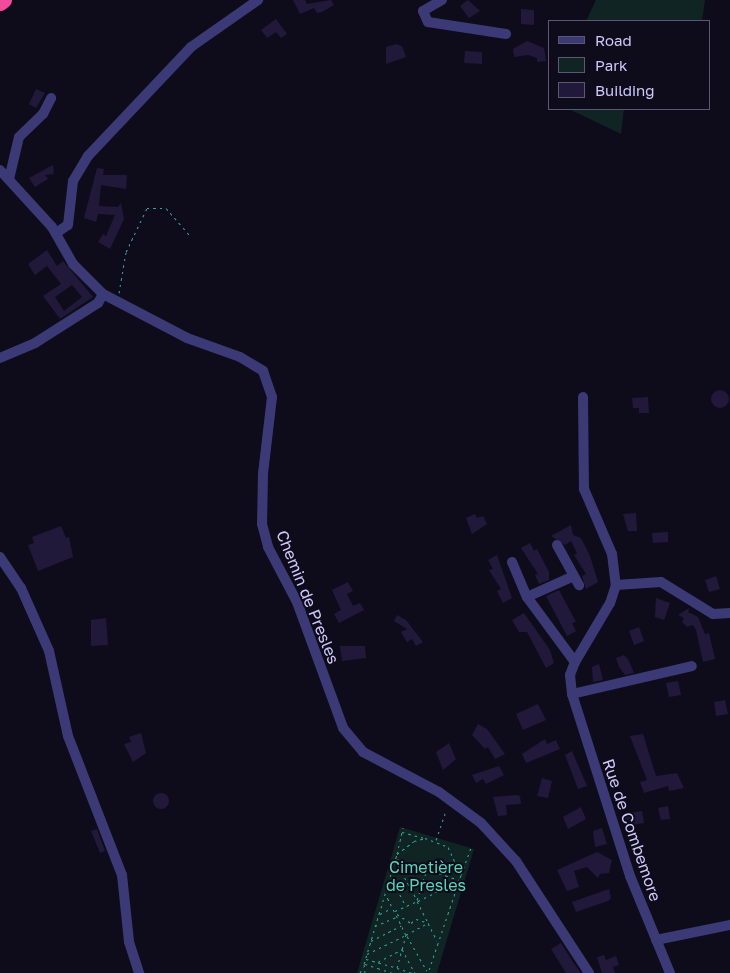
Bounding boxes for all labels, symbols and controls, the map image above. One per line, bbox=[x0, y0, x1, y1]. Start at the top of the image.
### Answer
legend bbox=[548, 20, 710, 110]
text: Road bbox=[595, 31, 632, 49]
text: Park bbox=[595, 56, 627, 74]
text: Building bbox=[595, 81, 655, 99]
street label: Chemin de Presles bbox=[272, 527, 344, 667]
street label: Rue de Combemore bbox=[599, 756, 665, 904]
park label: Cimetière de Presles bbox=[386, 857, 466, 895]

